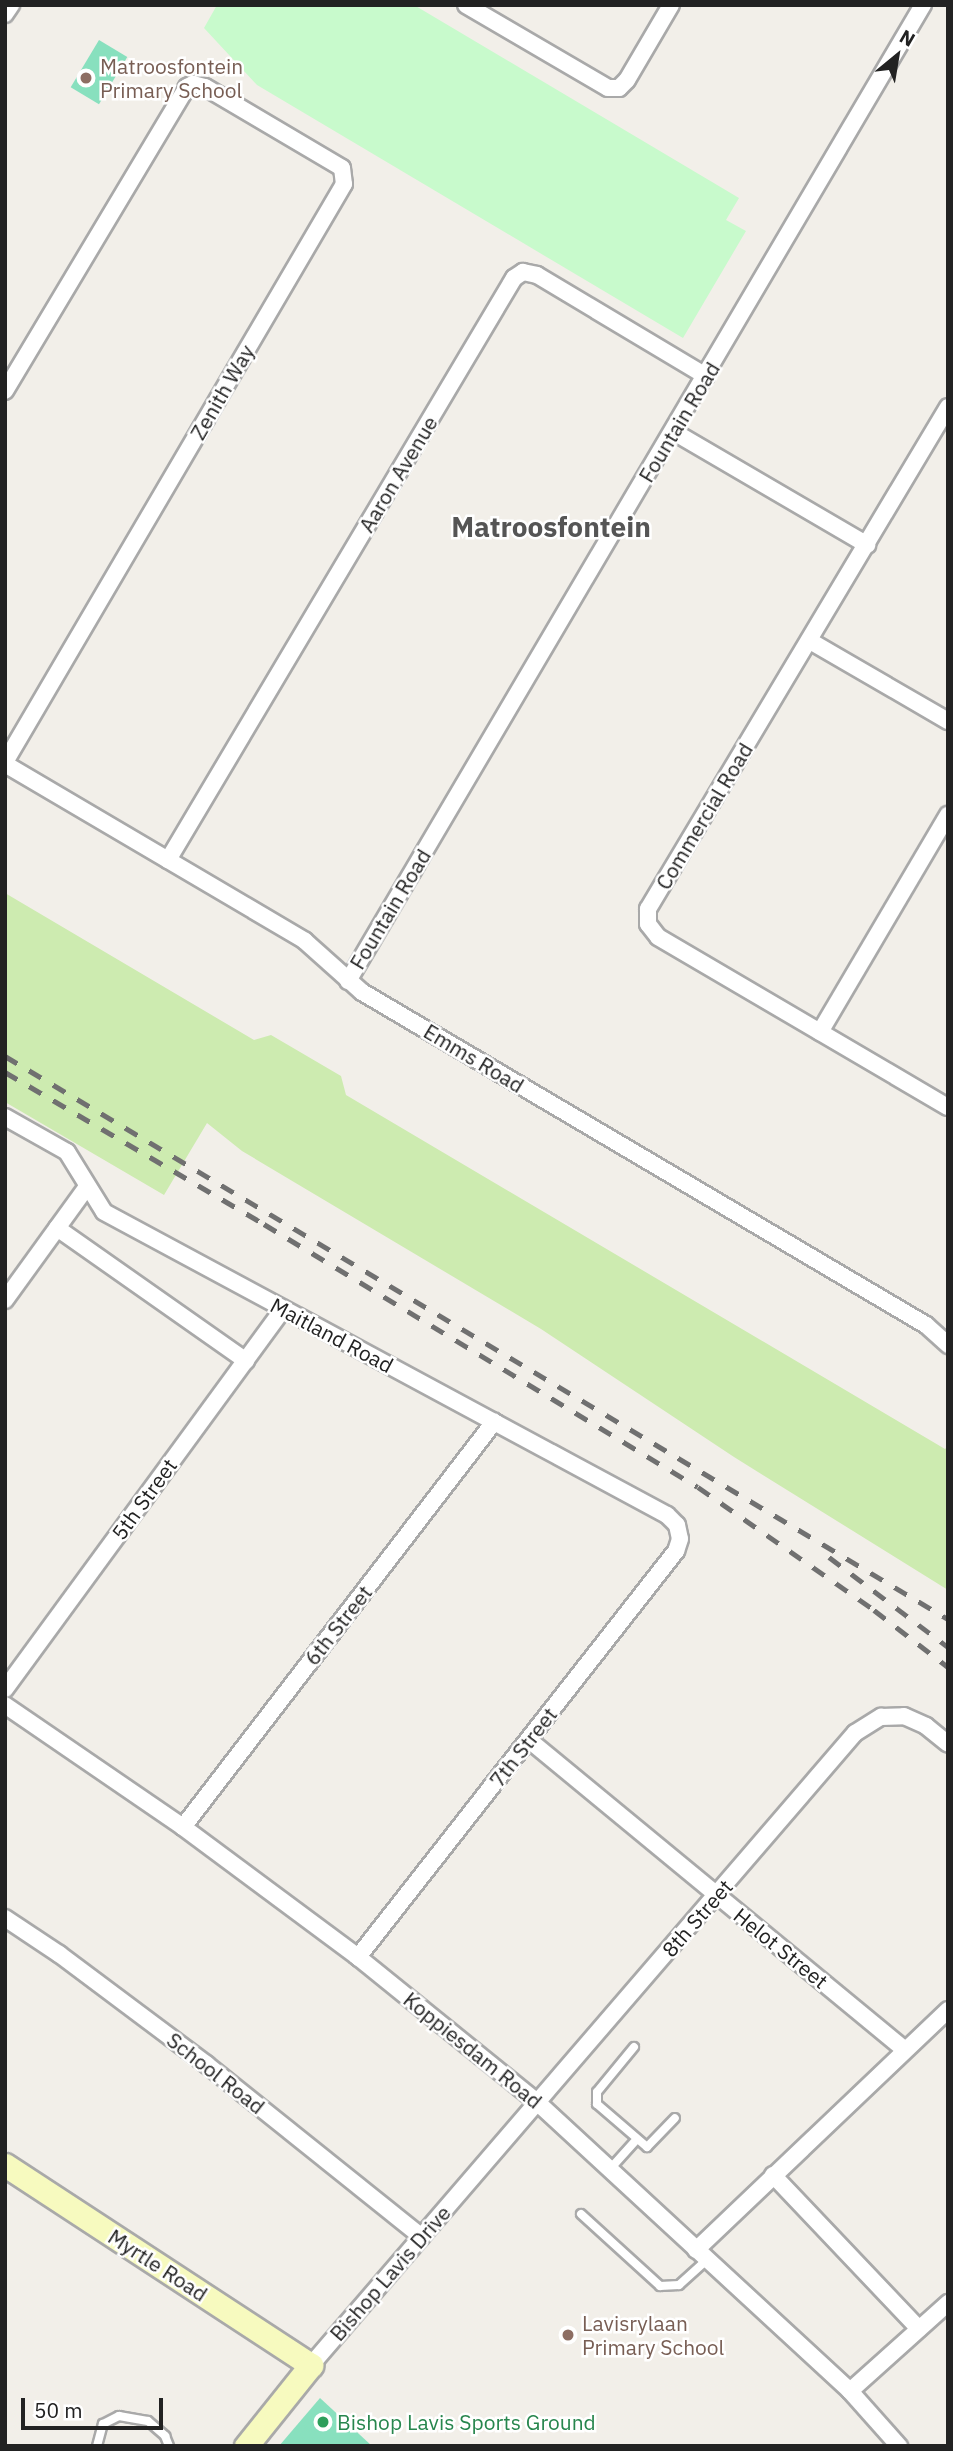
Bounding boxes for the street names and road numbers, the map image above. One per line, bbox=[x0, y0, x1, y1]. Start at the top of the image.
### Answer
street label: Zenith Way bbox=[185, 340, 259, 444]
street label: Fountain Road bbox=[633, 357, 725, 487]
street label: Aaron Avenue bbox=[353, 411, 443, 537]
street label: Commercial Road bbox=[650, 738, 758, 894]
street label: Fountain Road bbox=[344, 844, 436, 974]
street label: Emms Road bbox=[419, 1018, 529, 1098]
street label: Maitland Road bbox=[266, 1292, 398, 1378]
street label: 5th Street bbox=[106, 1453, 182, 1545]
street label: 6th Street bbox=[299, 1580, 377, 1670]
street label: 7th Street bbox=[484, 1702, 562, 1792]
street label: 8th Street bbox=[657, 1874, 737, 1962]
street label: Helot Street bbox=[729, 1902, 833, 1994]
street label: Koppiesdam Road bbox=[399, 1986, 547, 2114]
street label: School Road bbox=[162, 2027, 270, 2119]
street label: Bishop Lavis Drive bbox=[324, 2200, 456, 2346]
street label: Myrtle Road bbox=[104, 2224, 212, 2306]

